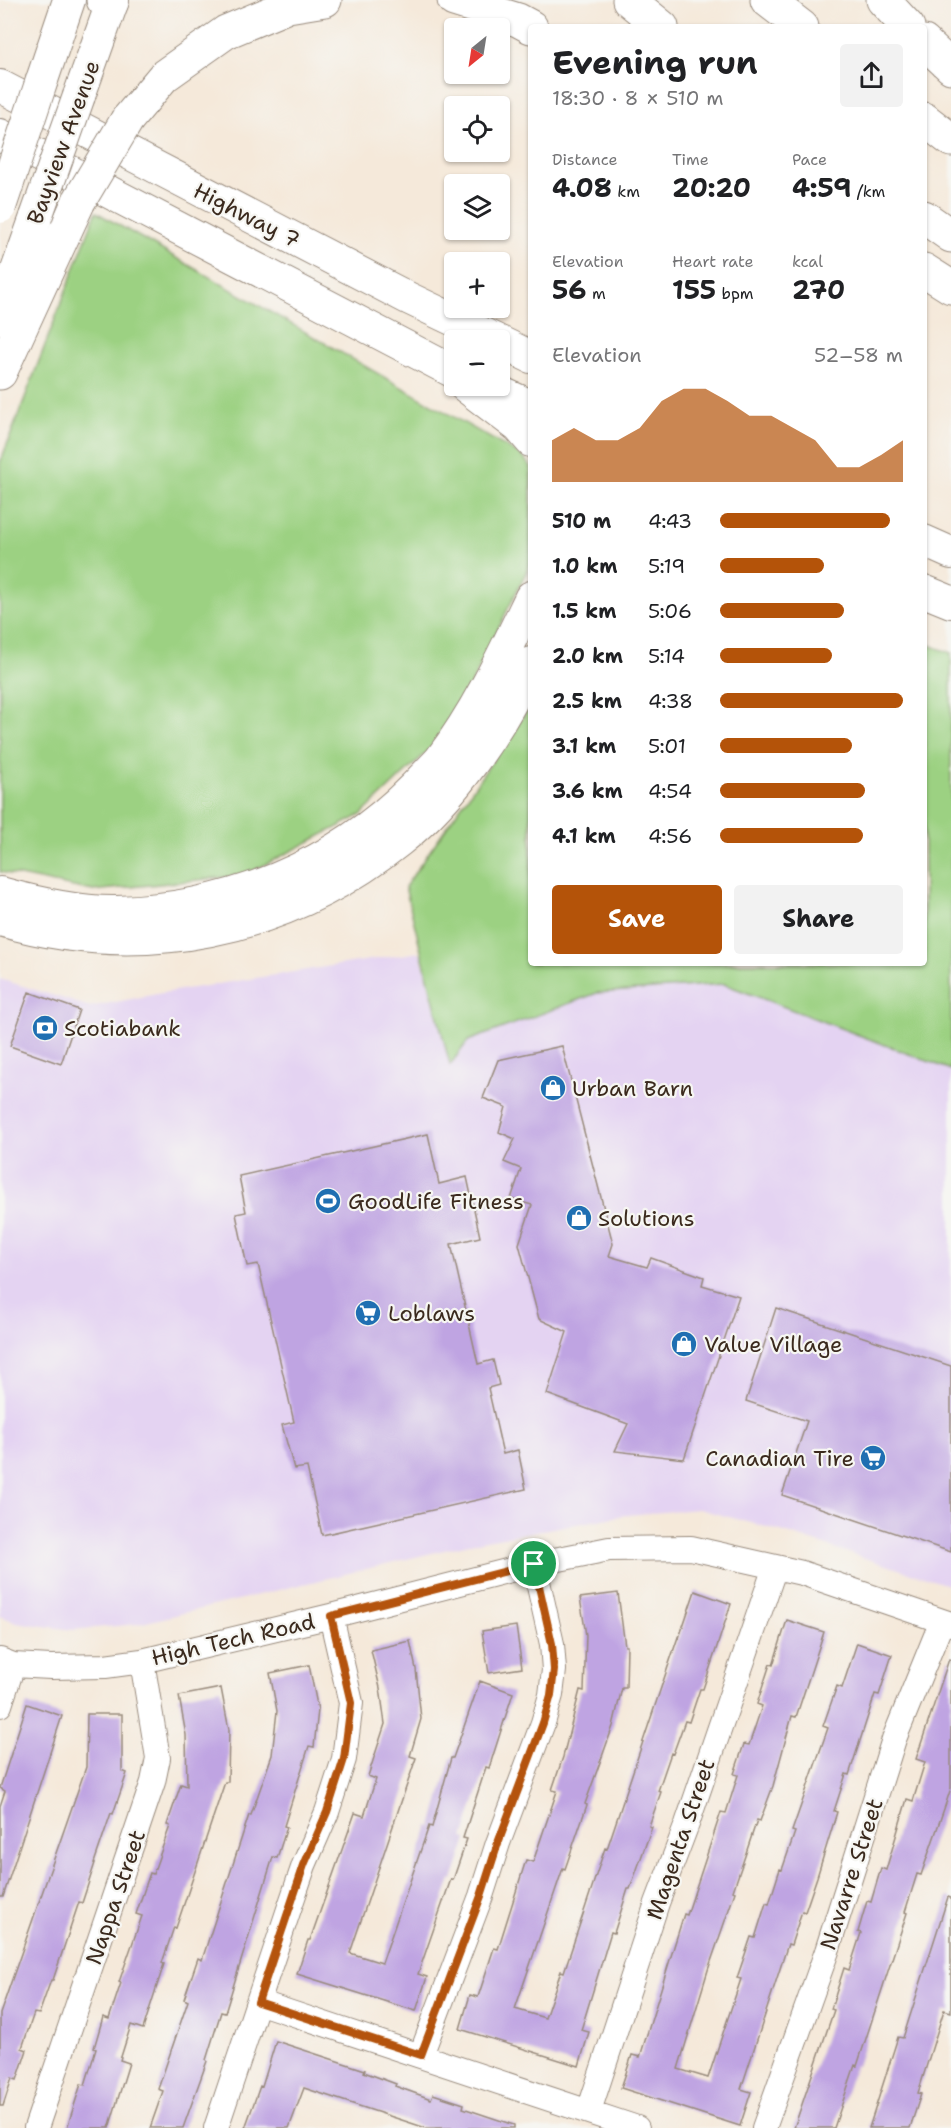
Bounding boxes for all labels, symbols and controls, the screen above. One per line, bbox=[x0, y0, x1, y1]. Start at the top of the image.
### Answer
north arrow bbox=[444, 18, 510, 84]
map controls bbox=[444, 18, 510, 396]
text: Evening run bbox=[552, 40, 758, 85]
button: share bbox=[840, 44, 903, 107]
street label: Bayview Avenue bbox=[20, 56, 107, 228]
text: 18:30 · 8 × 510 m bbox=[552, 85, 723, 111]
button: locate bbox=[444, 96, 510, 162]
text: Distance bbox=[552, 149, 618, 170]
text: Time bbox=[672, 149, 709, 170]
text: Pace bbox=[792, 149, 827, 170]
text: 4.08 bbox=[552, 170, 612, 205]
text: 20:20 bbox=[672, 170, 751, 205]
text: 4:59 bbox=[792, 170, 851, 205]
button: layers bbox=[444, 174, 510, 240]
street label: Highway 7 bbox=[188, 176, 305, 255]
text: km bbox=[612, 181, 640, 202]
text: /km bbox=[851, 181, 885, 202]
text: Elevation bbox=[552, 251, 624, 272]
text: Heart rate bbox=[672, 251, 754, 272]
text: kcal bbox=[792, 251, 823, 272]
button: + bbox=[444, 252, 510, 318]
text: 56 bbox=[552, 272, 586, 307]
text: 155 bbox=[672, 272, 716, 307]
text: 270 bbox=[792, 272, 845, 307]
text: m bbox=[586, 283, 606, 304]
text: bpm bbox=[716, 283, 754, 304]
button: − bbox=[444, 330, 510, 396]
text: Elevation bbox=[552, 342, 642, 368]
text: 52–58 m bbox=[814, 342, 903, 368]
text: 510 m bbox=[552, 508, 611, 534]
text: 4:43 bbox=[648, 508, 692, 534]
text: 1.0 km bbox=[552, 553, 617, 579]
text: 5:19 bbox=[648, 553, 685, 579]
text: 1.5 km bbox=[552, 598, 616, 624]
text: 5:06 bbox=[648, 598, 692, 624]
text: 2.0 km bbox=[552, 643, 623, 669]
text: 5:14 bbox=[648, 643, 685, 669]
text: 2.5 km bbox=[552, 688, 622, 714]
text: 4:38 bbox=[648, 688, 693, 714]
text: 3.1 km bbox=[552, 733, 616, 759]
text: 5:01 bbox=[648, 733, 686, 759]
text: 3.6 km bbox=[552, 778, 623, 804]
text: 4:54 bbox=[648, 778, 692, 804]
text: 4.1 km bbox=[552, 823, 616, 849]
text: 4:56 bbox=[648, 823, 692, 849]
button: Save bbox=[552, 885, 722, 954]
button: Share bbox=[734, 885, 903, 954]
bank icon: Scotiabank bbox=[30, 1013, 60, 1043]
place label: Scotiabank bbox=[64, 1014, 181, 1043]
shop icon: Urban Barn bbox=[538, 1073, 568, 1103]
place label: Urban Barn bbox=[572, 1074, 693, 1103]
sports icon: GoodLife Fitness bbox=[313, 1186, 343, 1216]
place label: GoodLife Fitness bbox=[348, 1187, 524, 1216]
shop icon: Solutions bbox=[564, 1203, 594, 1233]
place label: Solutions bbox=[598, 1204, 695, 1233]
supermarket icon: Loblaws bbox=[353, 1298, 383, 1328]
place label: Loblaws bbox=[388, 1299, 475, 1328]
shop icon: Value Village bbox=[669, 1329, 699, 1359]
place label: Value Village bbox=[704, 1330, 843, 1359]
supermarket icon: Canadian Tire bbox=[858, 1443, 888, 1473]
place label: Canadian Tire bbox=[705, 1444, 854, 1473]
pin bbox=[508, 1538, 559, 1589]
icon: arrive bbox=[517, 1547, 550, 1580]
street label: High Tech Road bbox=[149, 1607, 318, 1672]
street label: Magenta Street bbox=[639, 1755, 722, 1923]
street label: Navarre Street bbox=[813, 1795, 890, 1954]
street label: Nappa Street bbox=[79, 1826, 152, 1968]

